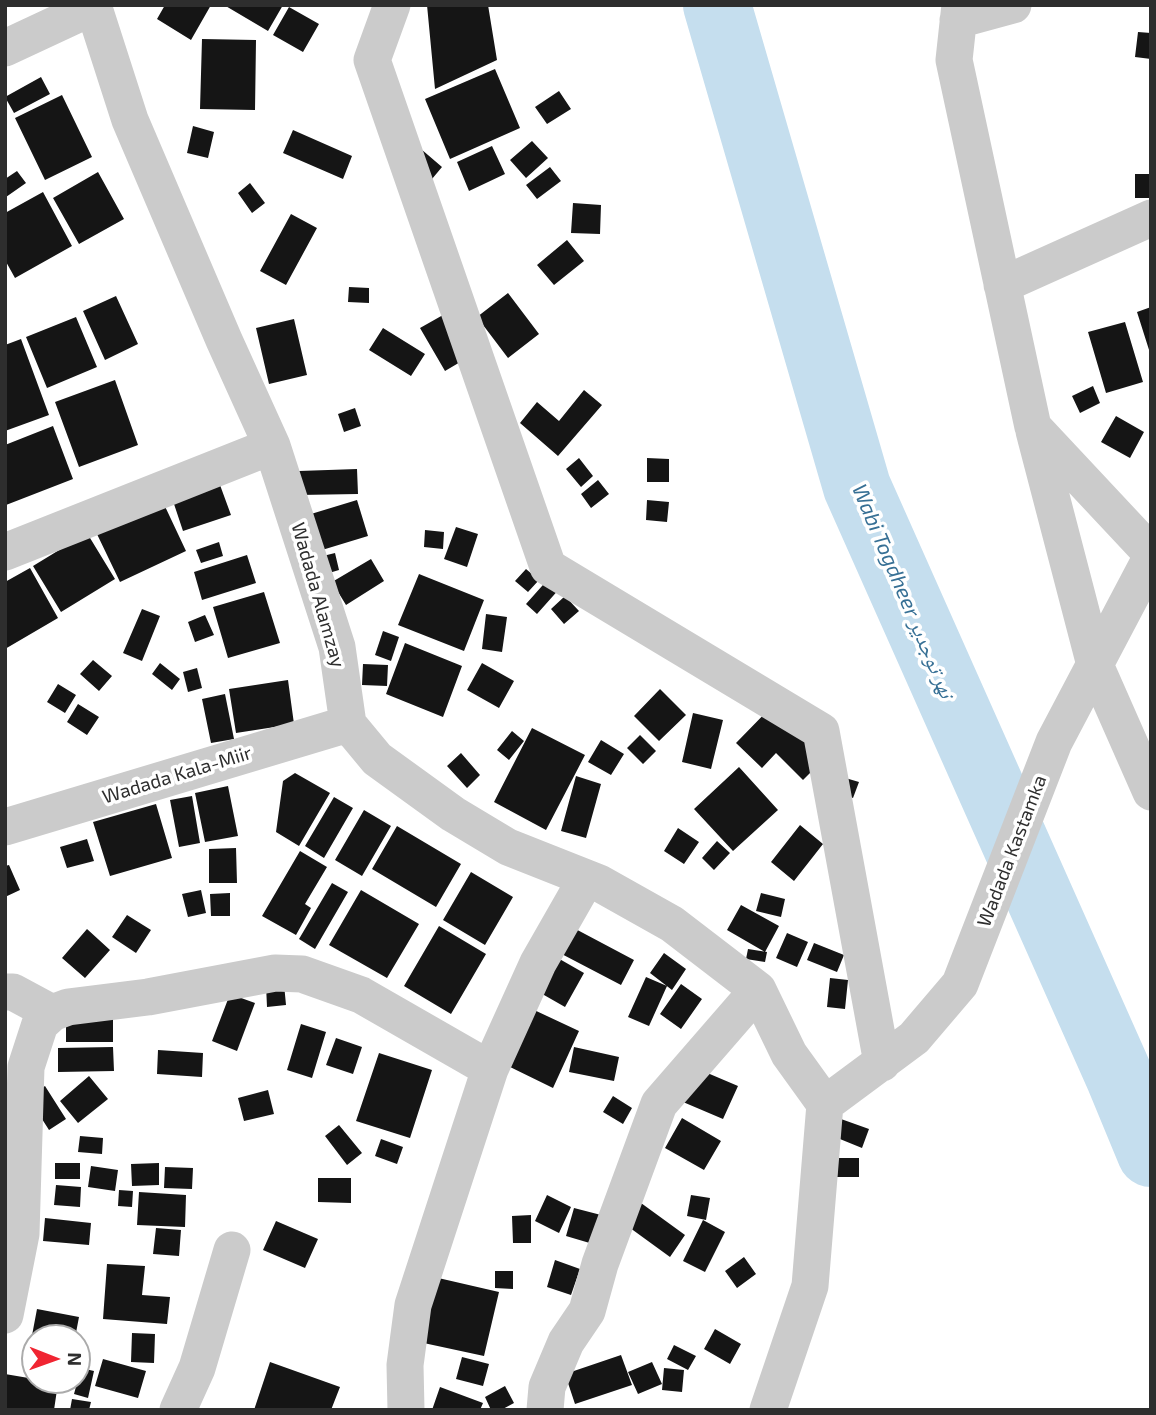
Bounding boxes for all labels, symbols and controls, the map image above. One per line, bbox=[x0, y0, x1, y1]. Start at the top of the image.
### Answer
water label: Wabi Togdheer نهر توجدير bbox=[847, 480, 959, 702]
street label: Wadada Alamzay bbox=[286, 520, 350, 670]
street label: Wadada Kala-Miir bbox=[100, 741, 254, 809]
street label: Wadada Kastamka bbox=[973, 772, 1051, 930]
north arrow bbox=[21, 1324, 91, 1394]
text: N bbox=[64, 1352, 87, 1366]

